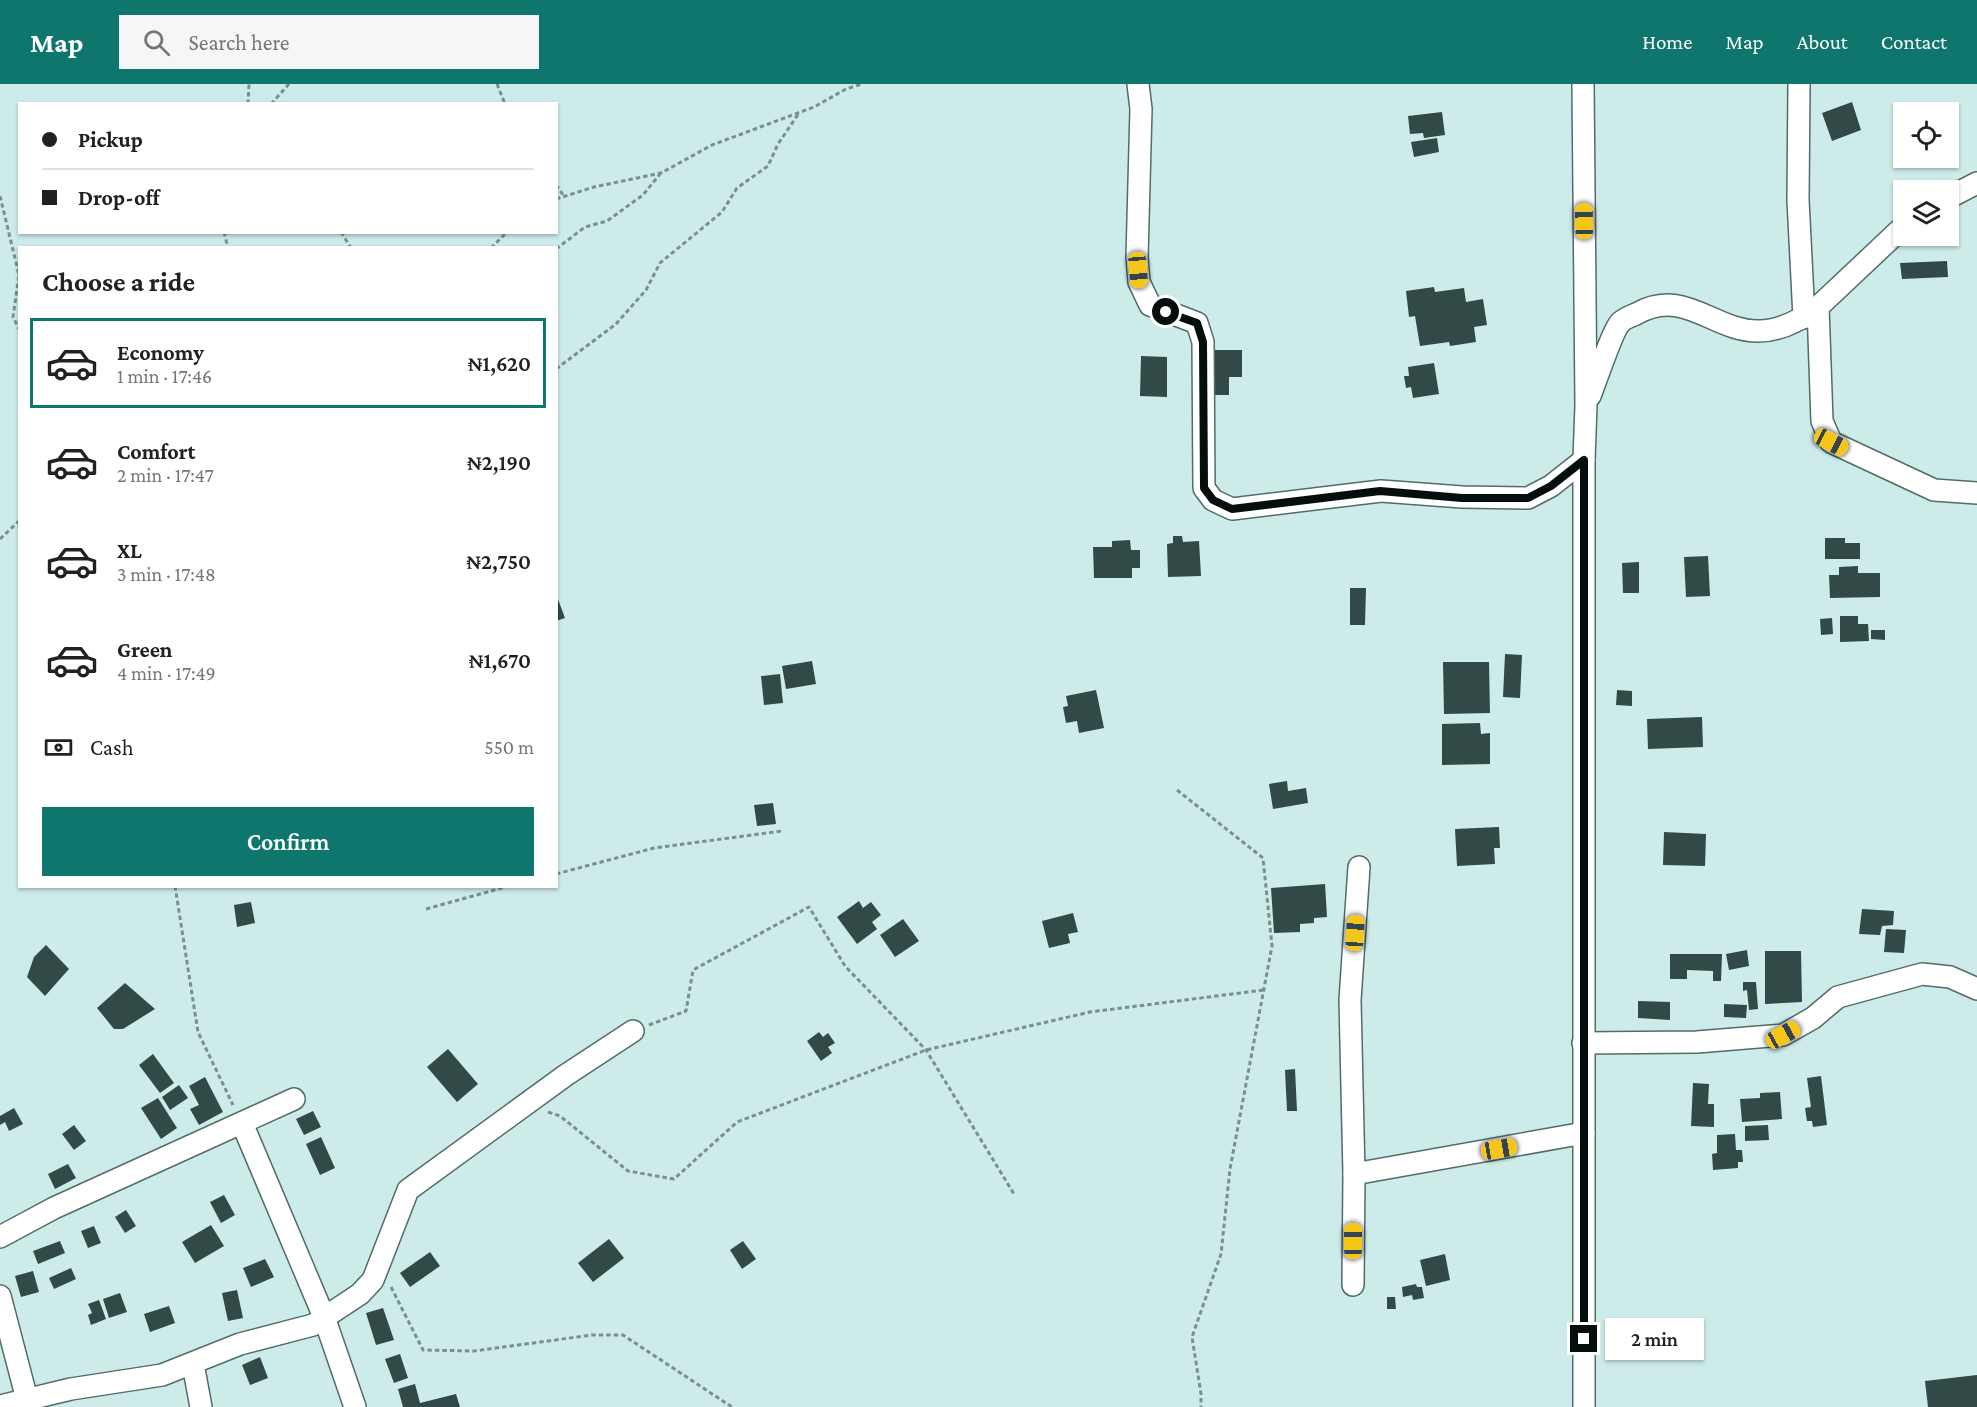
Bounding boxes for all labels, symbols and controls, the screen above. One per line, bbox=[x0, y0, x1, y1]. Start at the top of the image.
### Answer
search box bbox=[119, 15, 539, 69]
icon: search bbox=[140, 26, 173, 59]
text: Map bbox=[30, 27, 83, 58]
text: Search here bbox=[188, 30, 289, 55]
text: Home bbox=[1642, 30, 1692, 54]
text: Map bbox=[1725, 30, 1764, 54]
text: About bbox=[1797, 30, 1848, 54]
text: Contact bbox=[1881, 30, 1947, 54]
map controls bbox=[1893, 102, 1959, 246]
button: locate bbox=[1893, 102, 1959, 168]
text: Pickup bbox=[78, 127, 143, 152]
button: layers bbox=[1893, 180, 1959, 246]
text: Drop-off bbox=[78, 185, 160, 210]
car bbox=[1575, 203, 1593, 239]
car bbox=[1127, 251, 1149, 289]
text: Choose a ride bbox=[42, 267, 195, 297]
route start bbox=[1152, 298, 1179, 325]
icon: car bbox=[45, 336, 99, 390]
text: Economy bbox=[117, 340, 204, 365]
text: ₦1,620 bbox=[468, 351, 531, 376]
text: 1 min · 17:46 bbox=[117, 365, 212, 387]
car bbox=[1811, 426, 1851, 458]
icon: car bbox=[45, 435, 99, 489]
text: Comfort bbox=[117, 439, 195, 464]
text: ₦2,190 bbox=[467, 450, 531, 475]
text: 2 min · 17:47 bbox=[117, 464, 214, 486]
icon: car bbox=[45, 534, 99, 588]
text: XL bbox=[117, 538, 142, 563]
text: ₦2,750 bbox=[466, 549, 531, 574]
text: 3 min · 17:48 bbox=[117, 563, 216, 585]
icon: car bbox=[45, 633, 99, 687]
text: Green bbox=[117, 637, 173, 662]
text: ₦1,670 bbox=[469, 648, 531, 673]
text: 4 min · 17:49 bbox=[117, 662, 216, 684]
icon: cash bbox=[42, 731, 75, 764]
text: Cash bbox=[90, 735, 134, 760]
text: 550 m bbox=[484, 736, 534, 758]
button: Confirm bbox=[42, 807, 534, 876]
car bbox=[1345, 914, 1365, 952]
car bbox=[1763, 1018, 1803, 1052]
car bbox=[1480, 1137, 1518, 1161]
car bbox=[1344, 1223, 1362, 1259]
callout: 2 min bbox=[1605, 1318, 1704, 1360]
route end bbox=[1570, 1325, 1597, 1352]
text: 2 min bbox=[1631, 1328, 1678, 1350]

